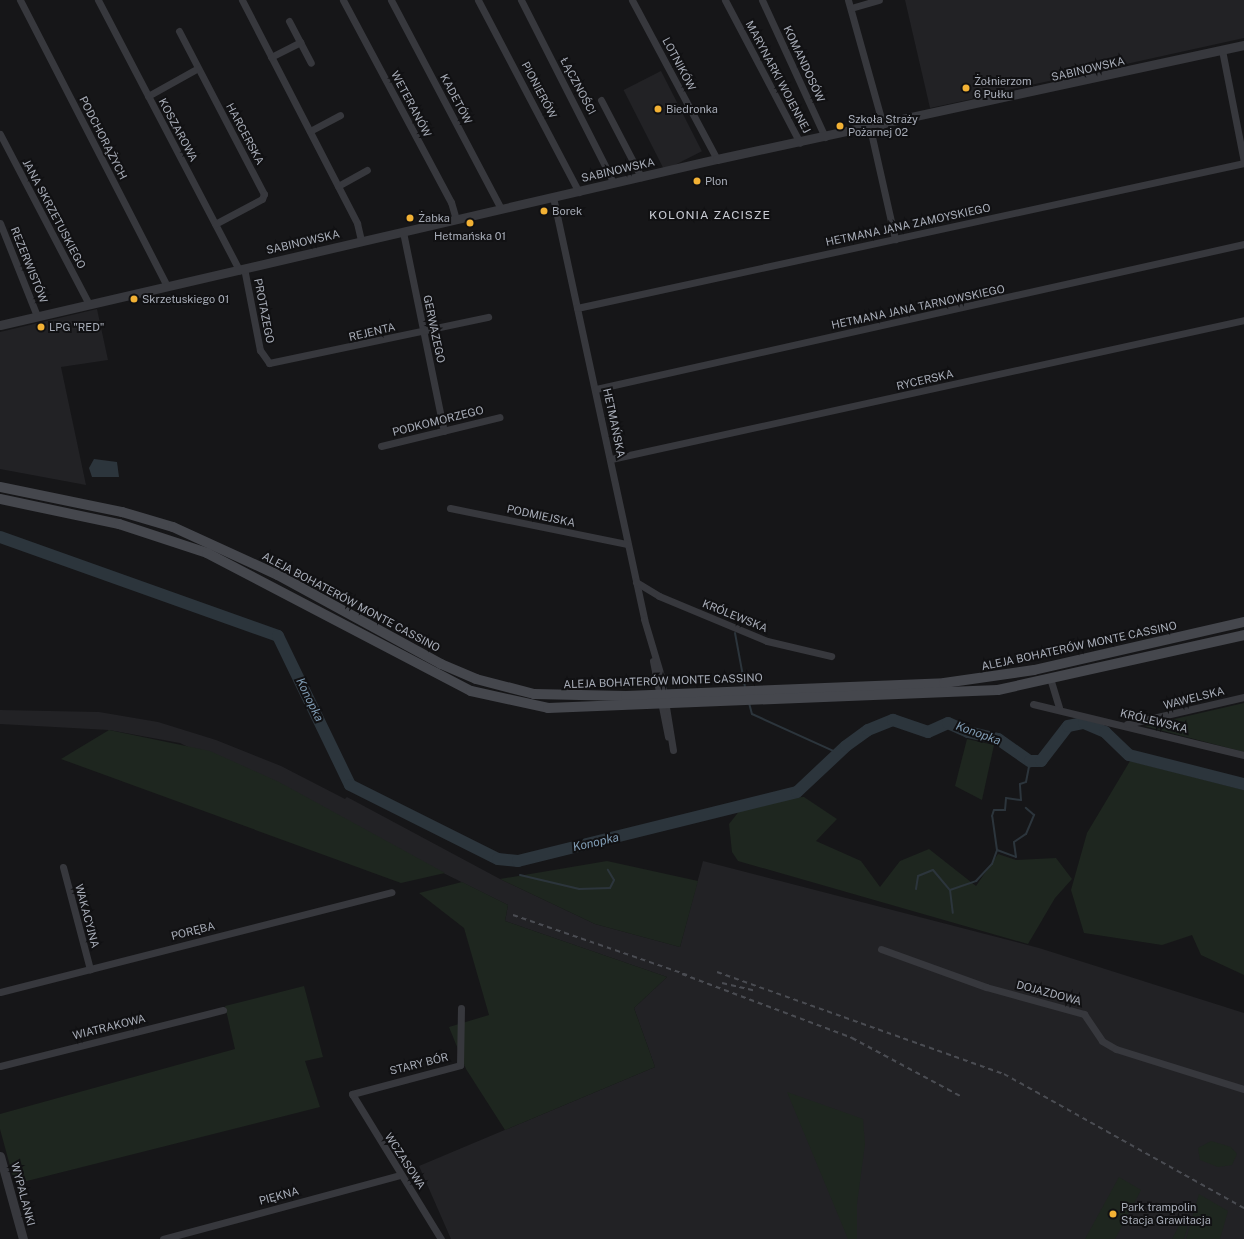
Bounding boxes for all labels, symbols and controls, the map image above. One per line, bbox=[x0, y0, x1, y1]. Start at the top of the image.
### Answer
street label: MARYNARKI WOJENNEJ bbox=[743, 18, 813, 136]
street label: KOMANDOSÓW bbox=[781, 24, 827, 104]
street label: LOTNIKÓW bbox=[660, 35, 698, 93]
street label: SABINOWSKA bbox=[1050, 54, 1126, 84]
street label: ŁĄCZNOŚCI bbox=[557, 55, 599, 117]
street label: PIONIERÓW bbox=[519, 59, 559, 121]
street label: WETERANÓW bbox=[388, 69, 434, 139]
street label: KADETÓW bbox=[437, 72, 475, 126]
place label: Żołnierzom 6 Pułku bbox=[974, 75, 1032, 101]
marker: Żołnierzom 6 Pułku bbox=[961, 83, 971, 93]
street label: PODCHORĄŻYCH bbox=[76, 94, 130, 182]
street label: KOSZAROWA bbox=[156, 96, 200, 164]
street label: HARCERSKA bbox=[223, 101, 267, 167]
place label: Biedronka bbox=[666, 102, 718, 116]
marker: Biedronka bbox=[653, 104, 663, 114]
place label: Szkoła Straży Pożarnej 02 bbox=[848, 113, 918, 139]
marker: Szkoła Straży Pożarnej 02 bbox=[835, 121, 845, 131]
street label: SABINOWSKA bbox=[580, 155, 656, 185]
street label: JANA SKRZETUSKIEGO bbox=[20, 157, 88, 271]
place label: Plon bbox=[705, 174, 728, 188]
marker: Plon bbox=[692, 176, 702, 186]
street label: HETMANA JANA ZAMOYSKIEGO bbox=[824, 201, 992, 249]
place label: Borek bbox=[552, 204, 582, 218]
marker: Borek bbox=[539, 206, 549, 216]
district label: KOLONIA ZACISZE bbox=[649, 209, 771, 223]
place label: Żabka bbox=[418, 211, 450, 225]
marker: Żabka bbox=[405, 213, 415, 223]
marker: Hetmańska 01 bbox=[465, 218, 475, 228]
street label: REZERWISTÓW bbox=[8, 225, 50, 305]
street label: SABINOWSKA bbox=[265, 227, 341, 257]
place label: Hetmańska 01 bbox=[434, 229, 506, 243]
street label: PROTAZEGO bbox=[251, 277, 277, 345]
street label: HETMANA JANA TARNOWSKIEGO bbox=[830, 282, 1006, 332]
place label: Skrzetuskiego 01 bbox=[142, 292, 229, 306]
marker: Skrzetuskiego 01 bbox=[129, 294, 139, 304]
street label: GERWAZEGO bbox=[420, 294, 448, 364]
place label: LPG "RED" bbox=[49, 320, 104, 334]
street label: REJENTA bbox=[347, 320, 397, 344]
marker: LPG "RED" bbox=[36, 322, 46, 332]
street label: RYCERSKA bbox=[895, 367, 955, 393]
street label: HETMAŃSKA bbox=[600, 387, 628, 459]
street label: PODKOMORZEGO bbox=[391, 403, 485, 439]
street label: PODMIEJSKA bbox=[506, 502, 576, 530]
street label: ALEJA BOHATERÓW MONTE CASSINO bbox=[260, 549, 442, 655]
street label: KRÓLEWSKA bbox=[700, 597, 770, 635]
street label: ALEJA BOHATERÓW MONTE CASSINO bbox=[980, 619, 1178, 673]
street label: ALEJA BOHATERÓW MONTE CASSINO bbox=[563, 671, 763, 691]
water label: Konopka bbox=[292, 676, 326, 724]
street label: WAWELSKA bbox=[1162, 684, 1226, 712]
street label: KRÓLEWSKA bbox=[1119, 706, 1189, 736]
water label: Konopka bbox=[954, 719, 1002, 749]
water label: Konopka bbox=[572, 831, 620, 855]
street label: WAKACYJNA bbox=[72, 883, 102, 949]
street label: PORĘBA bbox=[170, 919, 216, 943]
street label: DOJAZDOWA bbox=[1015, 978, 1083, 1008]
street label: WIATRAKOWA bbox=[71, 1012, 147, 1042]
street label: STARY BÓR bbox=[388, 1050, 450, 1078]
street label: WCZASOWA bbox=[382, 1130, 428, 1192]
street label: WYPALANKI bbox=[8, 1161, 38, 1227]
street label: PIĘKNA bbox=[258, 1184, 300, 1208]
place label: Park trampolin Stacja Grawitacja bbox=[1121, 1201, 1211, 1227]
marker: Park trampolin Stacja Grawitacja bbox=[1108, 1209, 1118, 1219]

